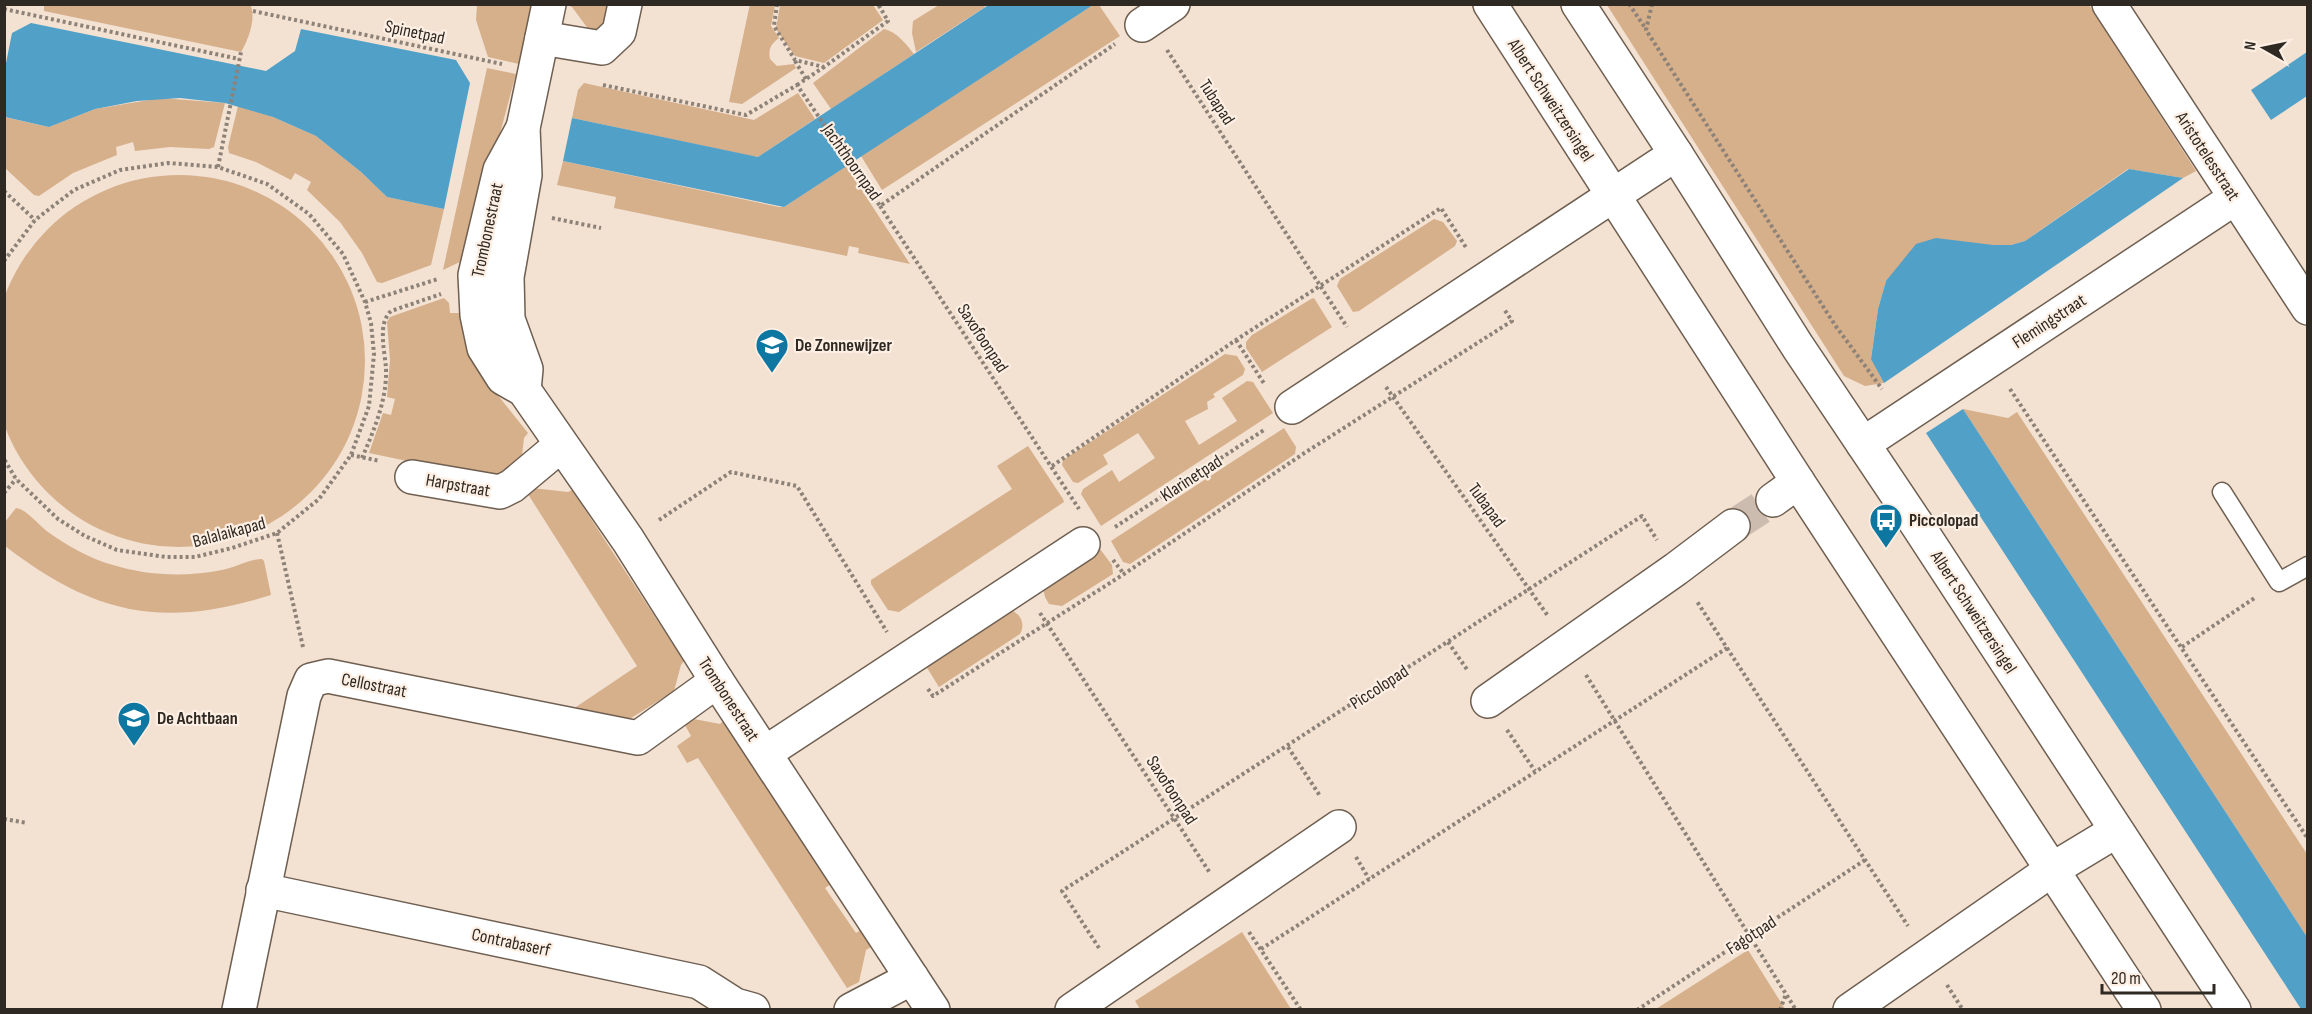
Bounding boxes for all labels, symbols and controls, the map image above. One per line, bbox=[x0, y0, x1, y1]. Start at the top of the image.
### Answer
street label: Spinetpad bbox=[383, 16, 447, 49]
north arrow bbox=[2234, 18, 2294, 78]
street label: Albert Schweitzersingel bbox=[1503, 34, 1598, 166]
text: N bbox=[2241, 40, 2261, 52]
street label: Tubapad bbox=[1194, 76, 1239, 129]
street label: Aristotelesstraat bbox=[2171, 107, 2244, 205]
street label: Jachthoornpad bbox=[817, 119, 886, 205]
street label: Trombonestraat bbox=[467, 181, 508, 279]
street label: Flemingstraat bbox=[2009, 290, 2090, 353]
street label: Saxofoonpad bbox=[953, 300, 1013, 377]
school or university icon: De Zonnewijzer bbox=[754, 327, 790, 374]
place label: De Zonnewijzer bbox=[795, 335, 892, 356]
street label: Klarinetpad bbox=[1157, 451, 1226, 506]
street label: Harpstraat bbox=[424, 470, 492, 502]
street label: Tubapad bbox=[1463, 479, 1510, 532]
bus stop icon: Piccolopad bbox=[1868, 502, 1904, 549]
place label: Piccolopad bbox=[1909, 510, 1978, 531]
street label: Balalaikapad bbox=[190, 513, 268, 552]
street label: Albert Schweitzersingel bbox=[1926, 546, 2021, 678]
street label: Trombonestraat bbox=[694, 653, 764, 746]
street label: Piccolopad bbox=[1346, 661, 1412, 714]
street label: Cellostraat bbox=[339, 669, 409, 702]
school or university icon: De Achtbaan bbox=[116, 700, 152, 747]
place label: De Achtbaan bbox=[157, 708, 238, 729]
street label: Saxofoonpad bbox=[1142, 752, 1202, 829]
street label: Fagotpad bbox=[1722, 912, 1780, 959]
street label: Contrabaserf bbox=[470, 924, 553, 961]
scale bar bbox=[2102, 957, 2214, 995]
text: 20 m bbox=[2111, 968, 2141, 989]

